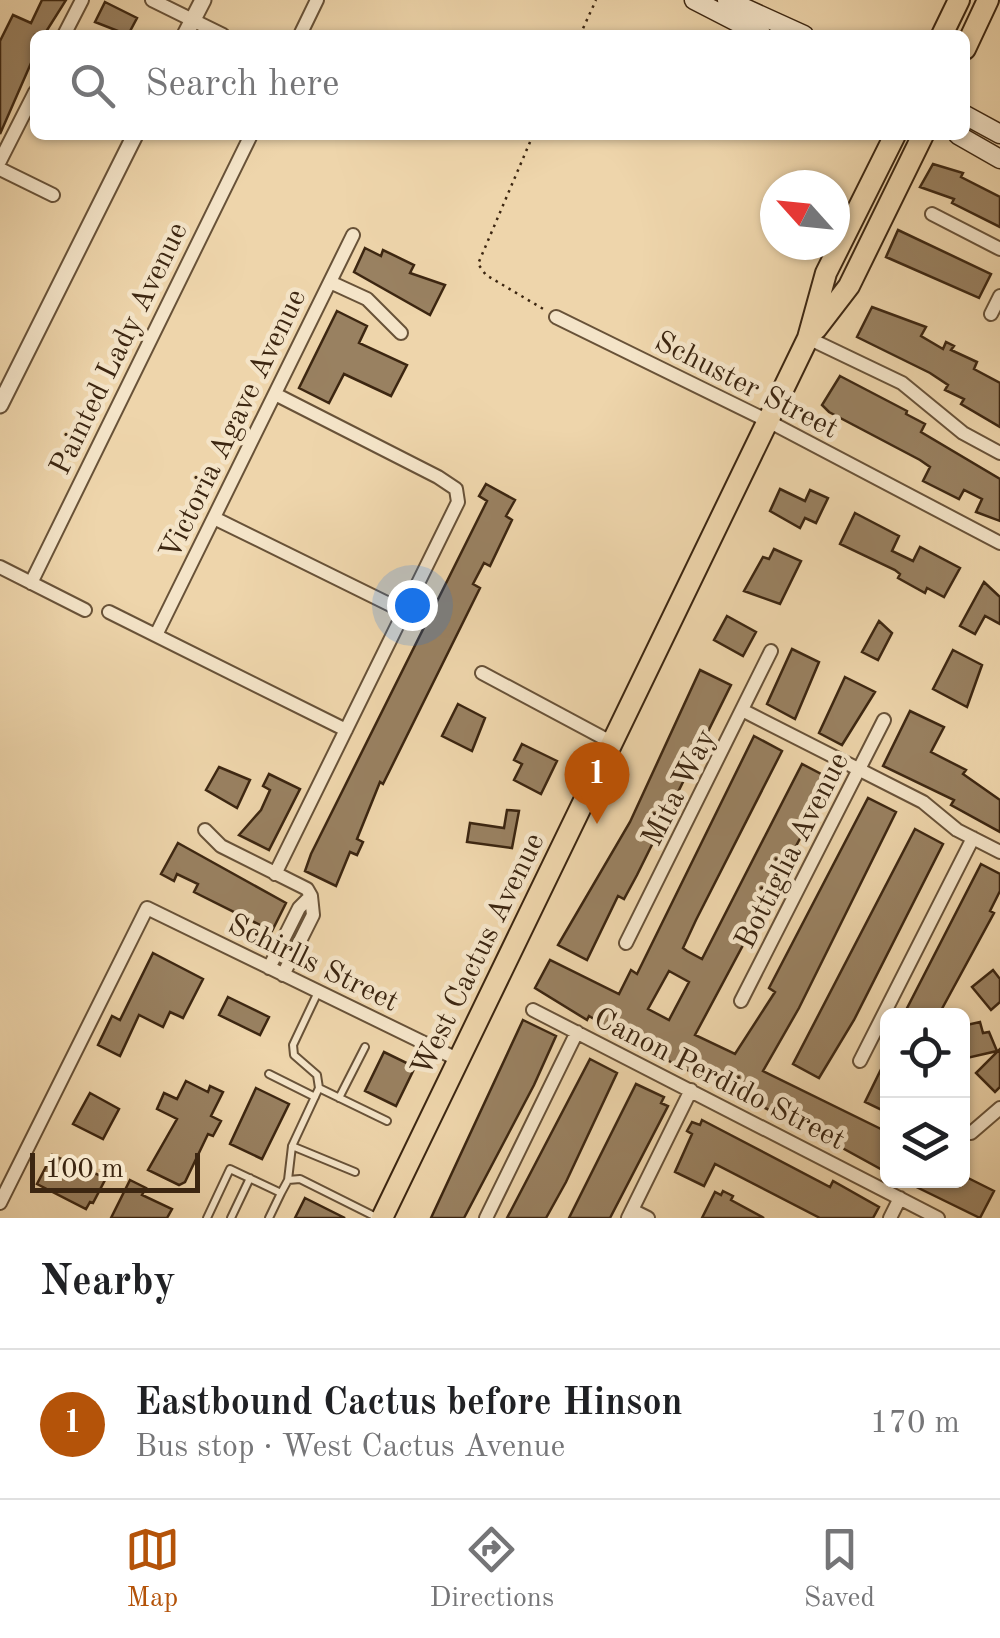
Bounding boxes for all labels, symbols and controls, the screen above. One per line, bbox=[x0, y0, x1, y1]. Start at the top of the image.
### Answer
search box bbox=[30, 30, 970, 140]
icon: search bbox=[65, 58, 120, 113]
text: Search here bbox=[145, 66, 340, 104]
north arrow bbox=[760, 170, 850, 260]
street label: Painted Lady Avenue bbox=[46, 218, 194, 480]
street label: Victoria Agave Avenue bbox=[155, 285, 312, 565]
street label: Schuster Street bbox=[649, 327, 843, 445]
your location bbox=[387, 580, 438, 631]
street label: Mita Way bbox=[638, 725, 722, 851]
pin: 1 bbox=[564, 742, 630, 824]
street label: Bottiglia Avenue bbox=[730, 748, 855, 954]
street label: West Cactus Avenue bbox=[407, 829, 551, 1081]
street label: Schirlls Street bbox=[223, 910, 403, 1018]
street label: Canon Perdido Street bbox=[589, 1003, 850, 1156]
map controls bbox=[880, 1008, 970, 1188]
button: locate bbox=[880, 1008, 970, 1098]
button: layers bbox=[880, 1098, 970, 1188]
scale bar bbox=[30, 1148, 200, 1192]
text: 100 m bbox=[45, 1156, 124, 1184]
text: Nearby bbox=[40, 1262, 176, 1304]
text: Eastbound Cactus before Hinson bbox=[135, 1385, 683, 1423]
text: 1 bbox=[63, 1408, 82, 1440]
text: 170 m bbox=[870, 1408, 960, 1440]
text: Bus stop · West Cactus Avenue bbox=[135, 1432, 565, 1464]
tab: Map bbox=[125, 1522, 180, 1617]
tab: Directions bbox=[430, 1522, 554, 1617]
tab: Saved bbox=[804, 1522, 875, 1617]

